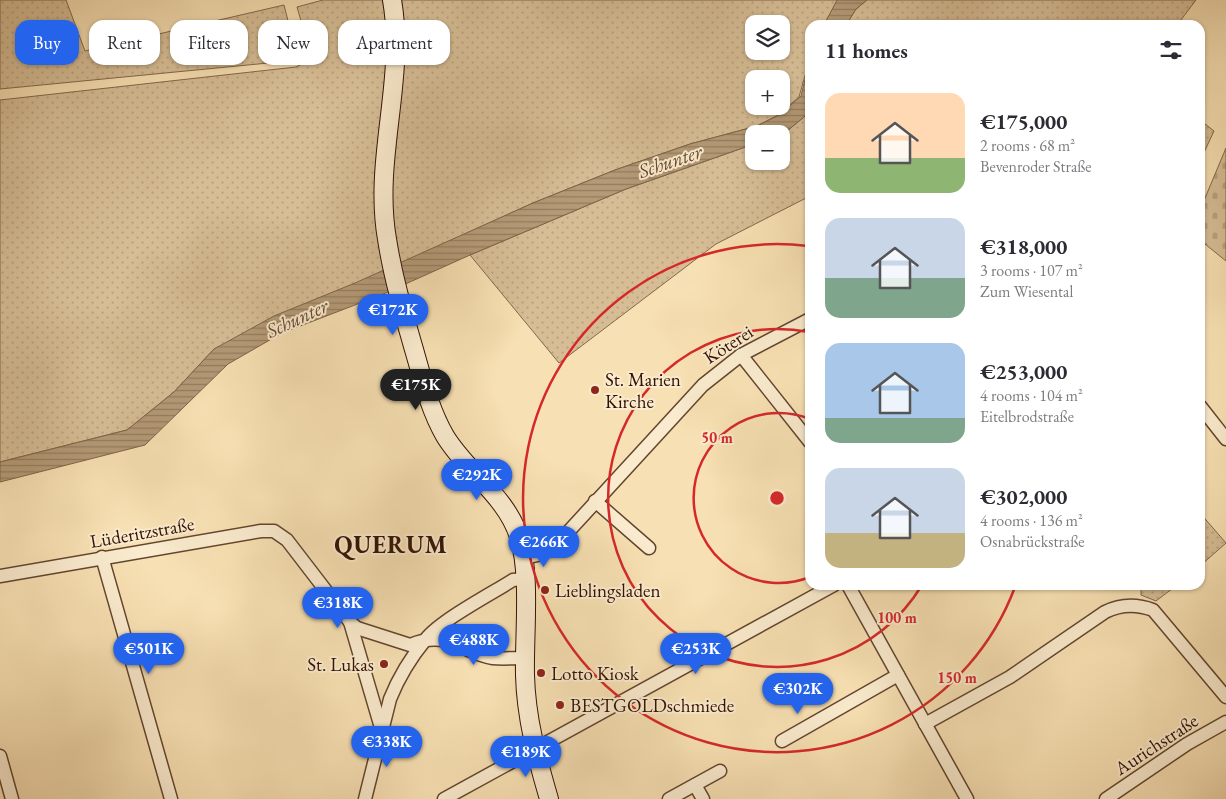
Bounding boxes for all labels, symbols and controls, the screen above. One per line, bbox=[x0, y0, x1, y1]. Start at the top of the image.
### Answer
map controls bbox=[745, 15, 790, 170]
button: layers bbox=[745, 15, 790, 60]
chip: Buy bbox=[15, 20, 79, 65]
chip: Rent bbox=[89, 20, 160, 65]
chip: Filters bbox=[170, 20, 248, 65]
chip: New bbox=[258, 20, 328, 65]
chip: Apartment bbox=[338, 20, 450, 65]
icon: filters bbox=[1157, 36, 1185, 64]
text: 11 homes bbox=[825, 37, 908, 64]
button: + bbox=[745, 70, 790, 115]
text: €175,000 bbox=[980, 108, 1067, 135]
icon: home bbox=[865, 113, 925, 173]
button: − bbox=[745, 125, 790, 170]
text: 2 rooms · 68 m² bbox=[980, 135, 1075, 156]
water label: Schunter bbox=[634, 138, 707, 184]
text: Bevenroder Straße bbox=[980, 156, 1092, 177]
text: €318,000 bbox=[980, 233, 1067, 260]
icon: home bbox=[865, 238, 925, 298]
text: 3 rooms · 107 m² bbox=[980, 260, 1083, 281]
text: Zum Wiesental bbox=[980, 281, 1073, 302]
water label: Schunter bbox=[261, 292, 334, 344]
pin: €172K bbox=[358, 294, 428, 336]
text: €172K bbox=[368, 299, 418, 320]
street label: Köterei bbox=[699, 319, 758, 370]
text: €253,000 bbox=[980, 358, 1067, 385]
icon: home bbox=[865, 363, 925, 423]
place label: St. Marien Kirche bbox=[605, 367, 681, 414]
pin: €175K bbox=[381, 368, 451, 411]
text: €175K bbox=[391, 374, 441, 395]
marker: St. Marien Kirche bbox=[589, 384, 601, 396]
text: 4 rooms · 104 m² bbox=[980, 385, 1083, 406]
text: Eitelbrodstraße bbox=[980, 406, 1074, 427]
text: 50 m bbox=[701, 428, 733, 447]
pin: €292K bbox=[442, 458, 512, 501]
text: €292K bbox=[452, 464, 502, 485]
text: €302,000 bbox=[980, 483, 1067, 510]
icon: home bbox=[865, 488, 925, 548]
centre of rings bbox=[768, 489, 786, 507]
text: 4 rooms · 136 m² bbox=[980, 510, 1083, 531]
street label: Lüderitzstraße bbox=[88, 511, 196, 554]
pin: €266K bbox=[509, 526, 579, 568]
district label: QUERUM bbox=[334, 529, 448, 560]
text: €266K bbox=[519, 531, 569, 552]
text: Osnabrückstraße bbox=[980, 531, 1084, 552]
place label: Lieblingsladen bbox=[555, 578, 661, 603]
marker: Lieblingsladen bbox=[539, 584, 551, 596]
pin: €318K bbox=[303, 586, 373, 629]
text: €318K bbox=[313, 592, 363, 613]
text: 100 m bbox=[877, 608, 917, 627]
pin: €488K bbox=[439, 624, 509, 666]
text: €488K bbox=[449, 629, 499, 650]
pin: €501K bbox=[114, 632, 184, 675]
pin: €253K bbox=[661, 632, 731, 675]
text: €501K bbox=[124, 638, 174, 659]
text: €253K bbox=[671, 638, 721, 659]
place label: St. Lukas bbox=[307, 652, 374, 677]
marker: St. Lukas bbox=[378, 658, 390, 670]
place label: Lotto Kiosk bbox=[551, 661, 640, 686]
marker: Lotto Kiosk bbox=[535, 667, 547, 679]
text: 150 m bbox=[937, 668, 977, 687]
pin: €302K bbox=[763, 672, 833, 715]
text: €302K bbox=[773, 678, 823, 699]
place label: BESTGOLDschmiede bbox=[570, 693, 734, 718]
marker: BESTGOLDschmiede bbox=[554, 699, 566, 711]
street label: Aurichstraße bbox=[1109, 708, 1203, 781]
pin: €338K bbox=[352, 726, 422, 768]
text: €338K bbox=[362, 731, 412, 752]
pin: €189K bbox=[491, 736, 561, 778]
text: €189K bbox=[501, 741, 551, 762]

